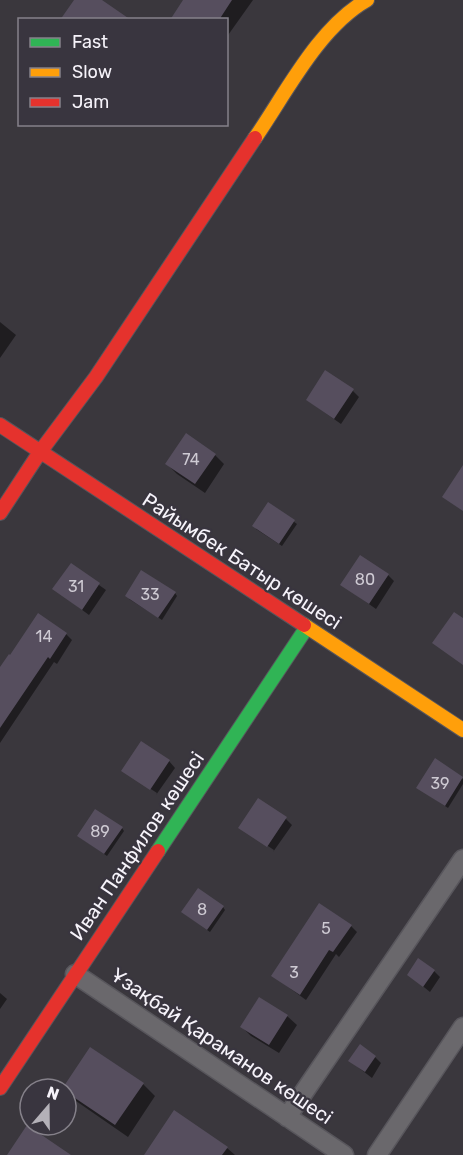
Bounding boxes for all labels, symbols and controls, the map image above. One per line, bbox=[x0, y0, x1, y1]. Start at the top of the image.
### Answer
legend bbox=[18, 18, 228, 126]
text: Fast bbox=[72, 31, 108, 53]
text: Slow bbox=[72, 61, 112, 83]
text: Jam bbox=[72, 91, 109, 113]
house number: 74 bbox=[182, 450, 200, 469]
street label: Райымбек Батыр көшесі bbox=[138, 488, 346, 634]
house number: 80 bbox=[355, 570, 375, 589]
house number: 31 bbox=[68, 577, 84, 596]
house number: 33 bbox=[140, 585, 160, 604]
house number: 14 bbox=[36, 627, 52, 646]
street label: Иван Панфилов көшесі bbox=[65, 747, 209, 945]
house number: 39 bbox=[430, 774, 450, 793]
house number: 89 bbox=[90, 822, 110, 841]
house number: 8 bbox=[197, 900, 207, 919]
house number: 5 bbox=[321, 919, 331, 938]
street label: Ұзақбай Қараманов көшесі bbox=[107, 963, 337, 1129]
house number: 3 bbox=[289, 963, 299, 982]
north arrow bbox=[18, 1077, 78, 1137]
text: N bbox=[44, 1082, 62, 1104]

